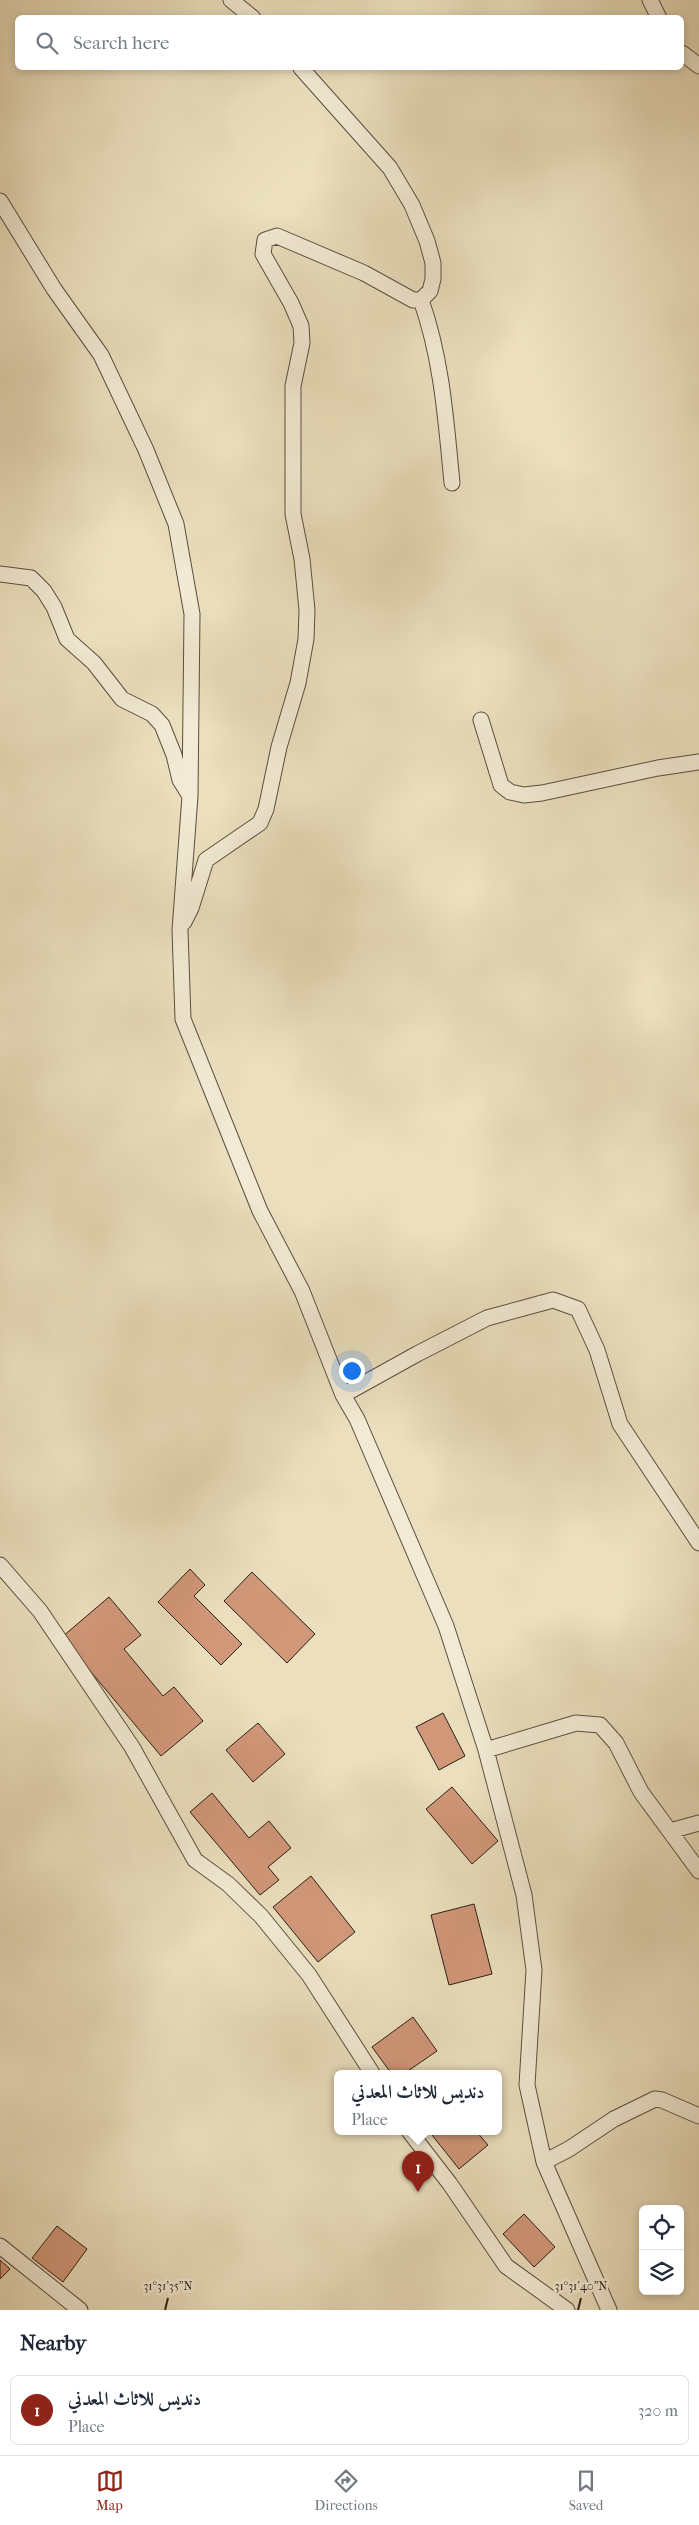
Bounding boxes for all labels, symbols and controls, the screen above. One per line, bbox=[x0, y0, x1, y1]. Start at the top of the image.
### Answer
search box bbox=[15, 15, 684, 70]
icon: search bbox=[33, 29, 61, 57]
text: Search here bbox=[73, 32, 169, 54]
your location bbox=[339, 1358, 365, 1384]
popup bbox=[334, 2070, 502, 2135]
text: دنديس للاثاث المعدني bbox=[351, 2081, 485, 2103]
text: Place bbox=[351, 2110, 388, 2129]
pin: 1 bbox=[402, 2151, 434, 2192]
map controls bbox=[639, 2205, 684, 2295]
button: locate bbox=[639, 2205, 684, 2250]
button: layers bbox=[639, 2250, 684, 2295]
text: 31°31'35"N bbox=[143, 2279, 193, 2293]
text: 31°31'40"N bbox=[555, 2279, 607, 2293]
text: Nearby bbox=[20, 2331, 86, 2355]
text: دنديس للاثاث المعدني bbox=[68, 2388, 201, 2410]
text: 1 bbox=[34, 2401, 40, 2420]
text: 320 m bbox=[638, 2401, 678, 2420]
text: Place bbox=[68, 2417, 104, 2436]
tab: Map bbox=[96, 2467, 124, 2514]
tab: Directions bbox=[315, 2467, 378, 2514]
tab: Saved bbox=[569, 2467, 603, 2514]

